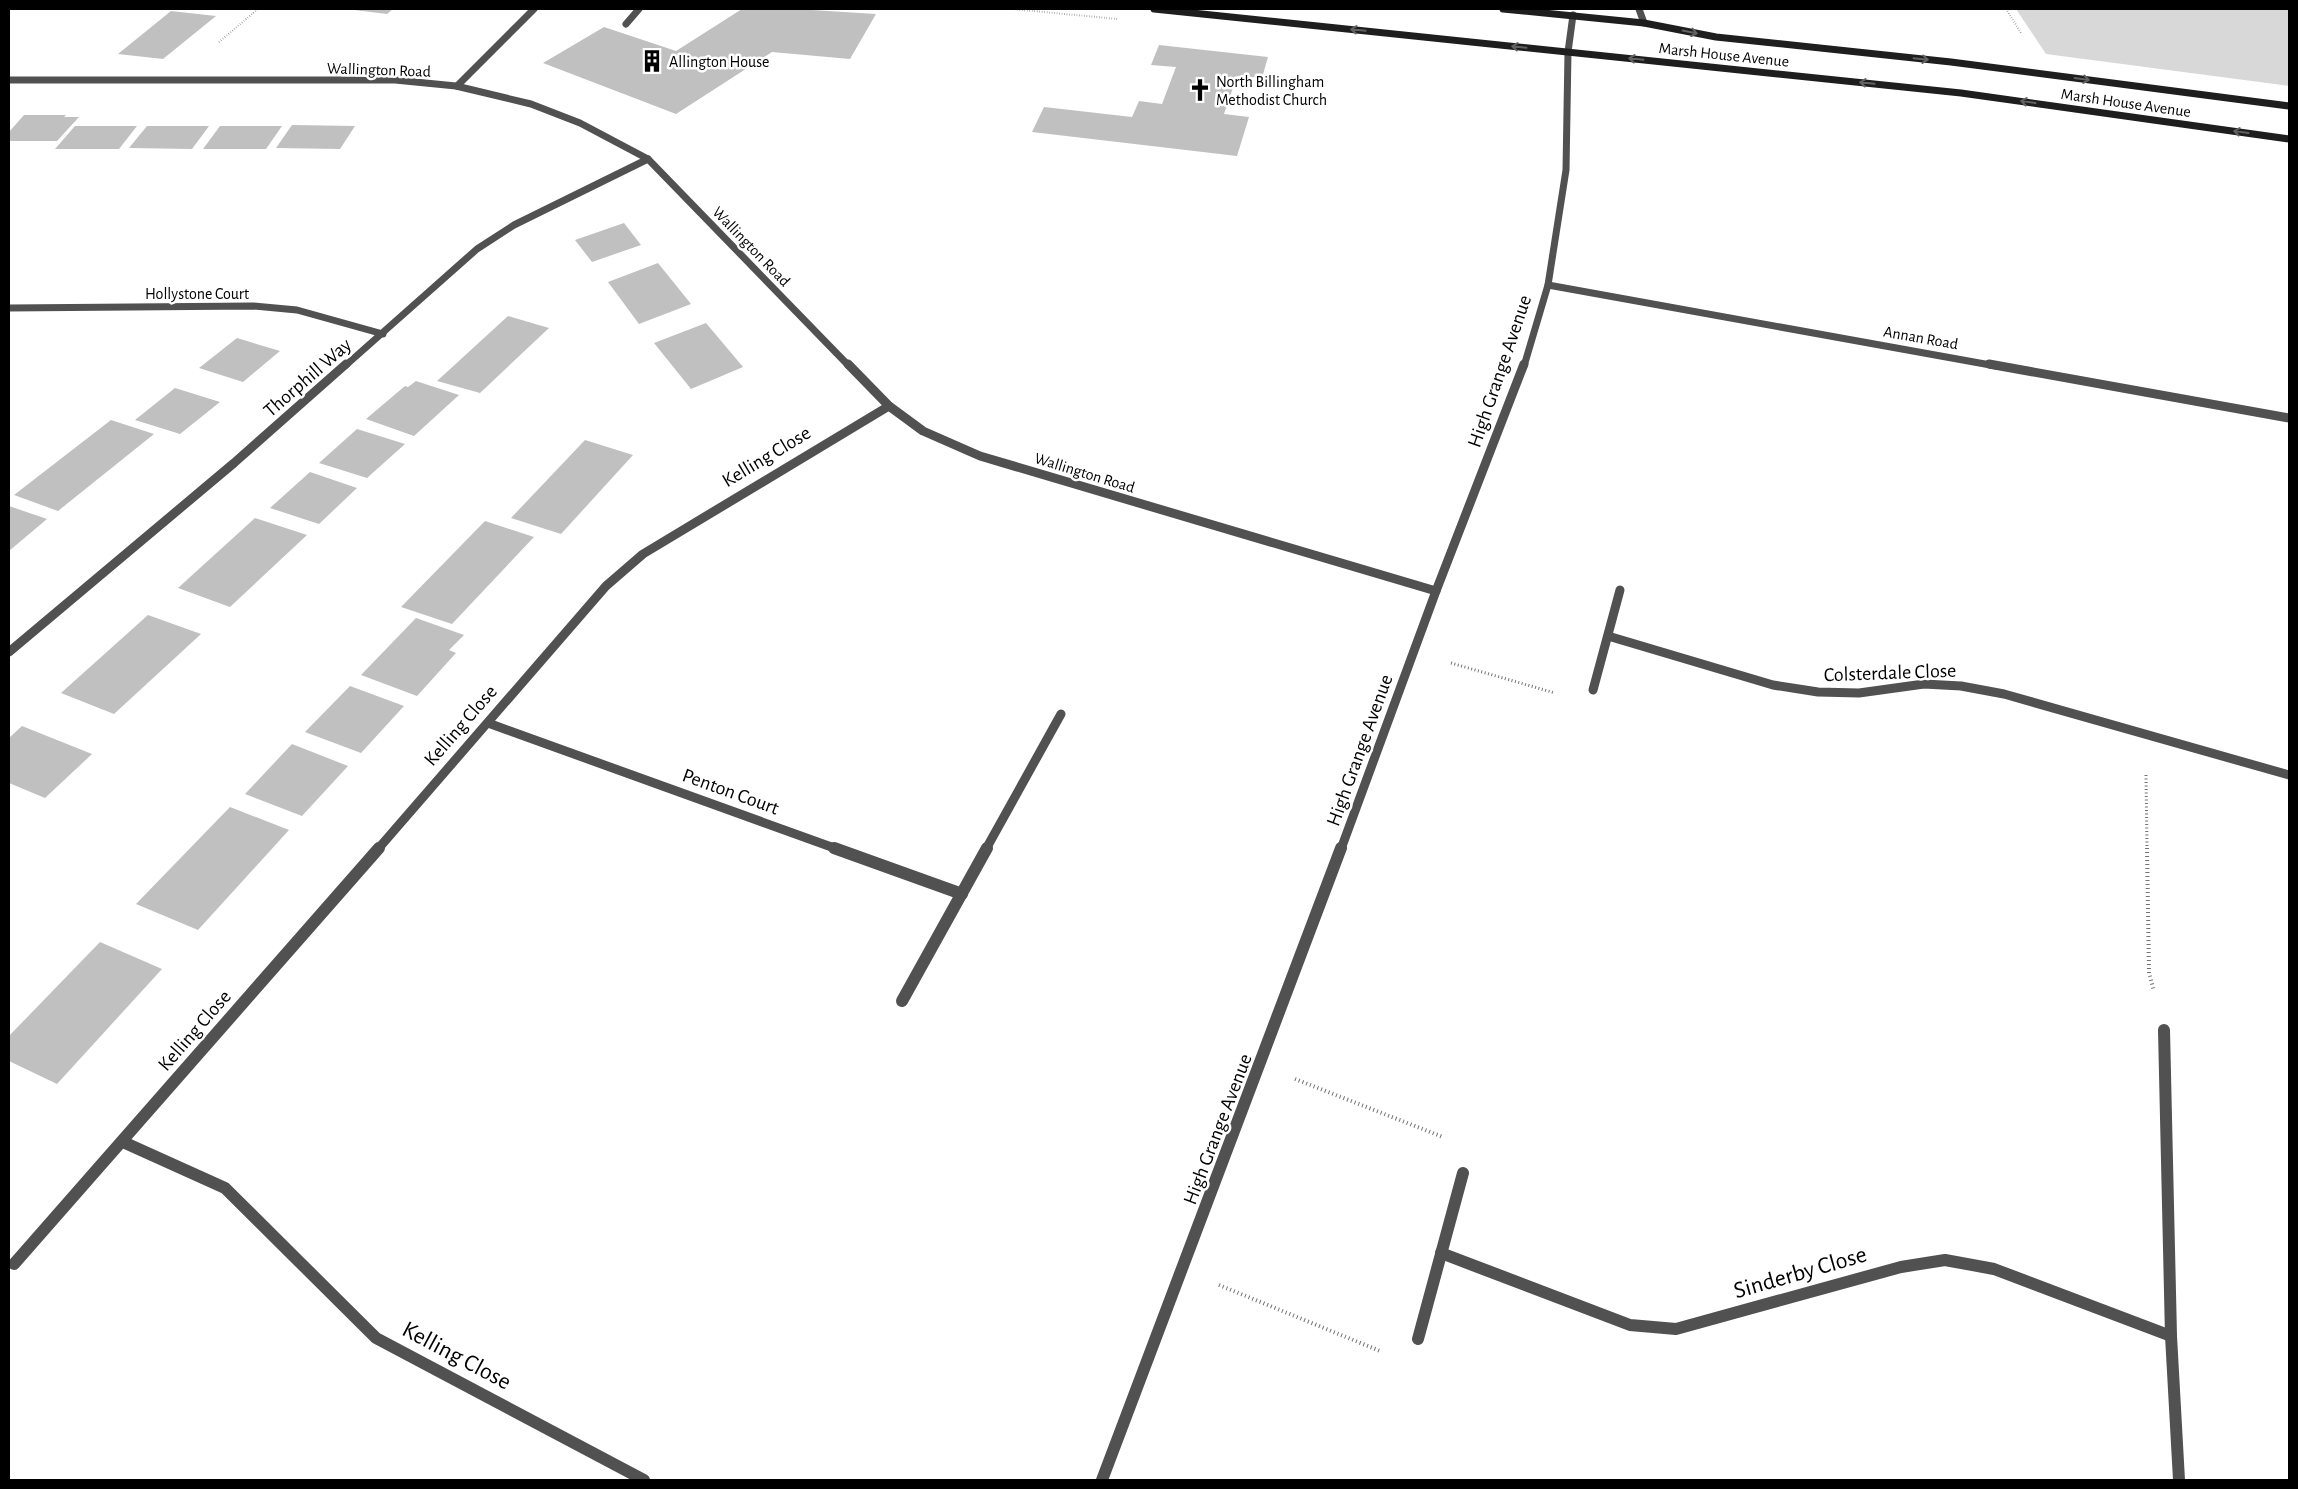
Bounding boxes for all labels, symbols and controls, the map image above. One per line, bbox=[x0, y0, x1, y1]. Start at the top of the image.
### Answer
one-way arrow bbox=[1350, 25, 1366, 35]
one-way arrow bbox=[1682, 27, 1698, 37]
street label: Marsh House Avenue bbox=[1658, 40, 1790, 70]
one-way arrow bbox=[1512, 42, 1528, 52]
building icon: Allington House bbox=[639, 48, 665, 74]
place label: Allington House bbox=[669, 54, 769, 70]
one-way arrow bbox=[1628, 54, 1644, 64]
one-way arrow bbox=[1913, 54, 1929, 64]
street label: Wallington Road bbox=[327, 60, 431, 80]
place label: North Billingham Methodist Church bbox=[1216, 74, 1327, 108]
one-way arrow bbox=[2074, 75, 2090, 85]
church icon: North Billingham Methodist Church bbox=[1187, 77, 1213, 103]
one-way arrow bbox=[1859, 78, 1875, 88]
street label: Marsh House Avenue bbox=[2060, 86, 2192, 120]
one-way arrow bbox=[2020, 97, 2036, 107]
one-way arrow bbox=[2233, 127, 2249, 137]
street label: Wallington Road bbox=[709, 204, 793, 290]
street label: Hollystone Court bbox=[145, 286, 249, 303]
street label: High Grange Avenue bbox=[1464, 293, 1535, 450]
street label: Annan Road bbox=[1882, 324, 1959, 352]
street label: Thorphill Way bbox=[260, 334, 356, 421]
street label: Kelling Close bbox=[719, 423, 814, 491]
street label: Wallington Road bbox=[1033, 450, 1137, 496]
street label: Colsterdale Close bbox=[1823, 661, 1957, 685]
street label: High Grange Avenue bbox=[1323, 672, 1397, 829]
street label: Kelling Close bbox=[421, 682, 501, 770]
street label: Penton Court bbox=[680, 765, 782, 819]
street label: Kelling Close bbox=[155, 987, 235, 1075]
street label: High Grange Avenue bbox=[1180, 1051, 1256, 1208]
street label: Sinderby Close bbox=[1731, 1243, 1869, 1303]
street label: Kelling Close bbox=[398, 1317, 515, 1395]

